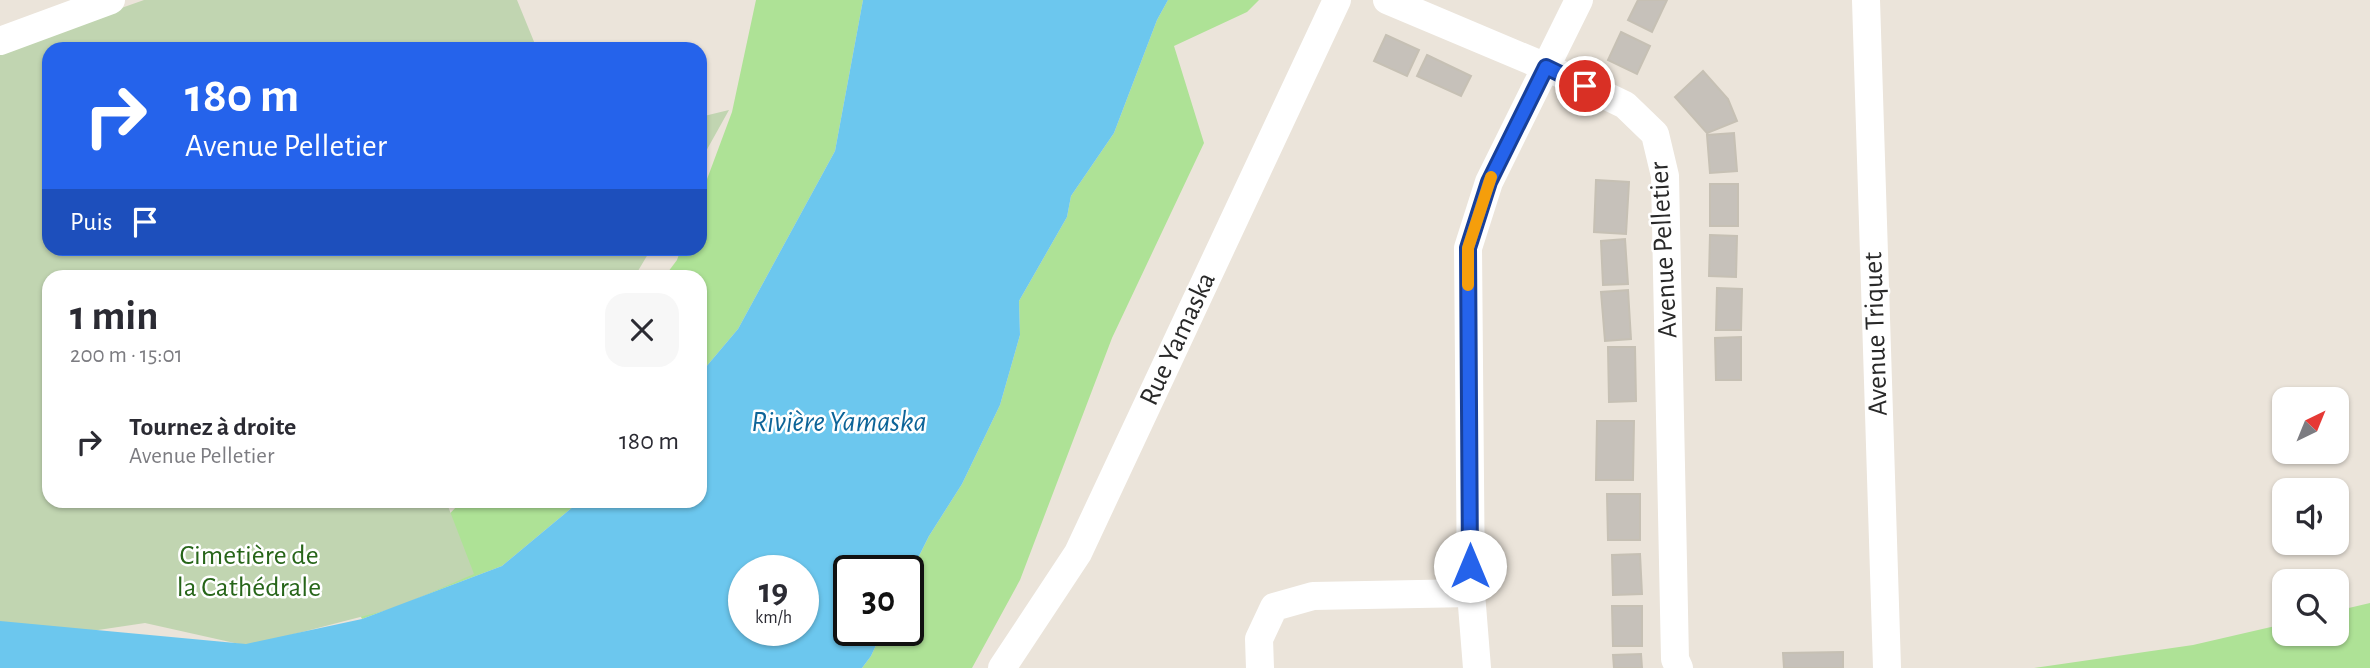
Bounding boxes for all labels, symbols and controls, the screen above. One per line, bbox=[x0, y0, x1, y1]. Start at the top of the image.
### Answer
pin bbox=[1555, 56, 1615, 116]
icon: arrive bbox=[1566, 67, 1604, 105]
icon: right bbox=[70, 70, 161, 161]
text: 180 m bbox=[185, 72, 299, 121]
text: Avenue Pelletier bbox=[185, 130, 387, 162]
street label: Avenue Pelletier bbox=[1645, 161, 1683, 339]
icon: arrive bbox=[126, 203, 164, 241]
text: Puis bbox=[70, 209, 112, 235]
street label: Avenue Triquet bbox=[1859, 251, 1893, 417]
street label: Rue Yamaska bbox=[1135, 268, 1221, 410]
button: close bbox=[605, 293, 679, 367]
text: 1 min bbox=[70, 295, 159, 337]
text: 200 m · 15:01 bbox=[70, 344, 183, 367]
north arrow bbox=[2272, 387, 2348, 464]
map controls bbox=[2272, 387, 2349, 646]
water label: Rivière Yamaska bbox=[751, 407, 927, 437]
text: Tournez à droite bbox=[129, 414, 296, 440]
icon: right bbox=[70, 423, 108, 461]
text: 180 m bbox=[619, 428, 679, 454]
text: Avenue Pelletier bbox=[129, 445, 274, 468]
button: sound bbox=[2272, 478, 2349, 555]
position arrow bbox=[1433, 529, 1507, 603]
park label: Cimetière de la Cathédrale bbox=[177, 542, 321, 602]
speed limit sign: 30 bbox=[833, 555, 924, 646]
button: search bbox=[2272, 569, 2349, 646]
text: 19 bbox=[759, 574, 788, 609]
text: km/h bbox=[755, 609, 792, 627]

